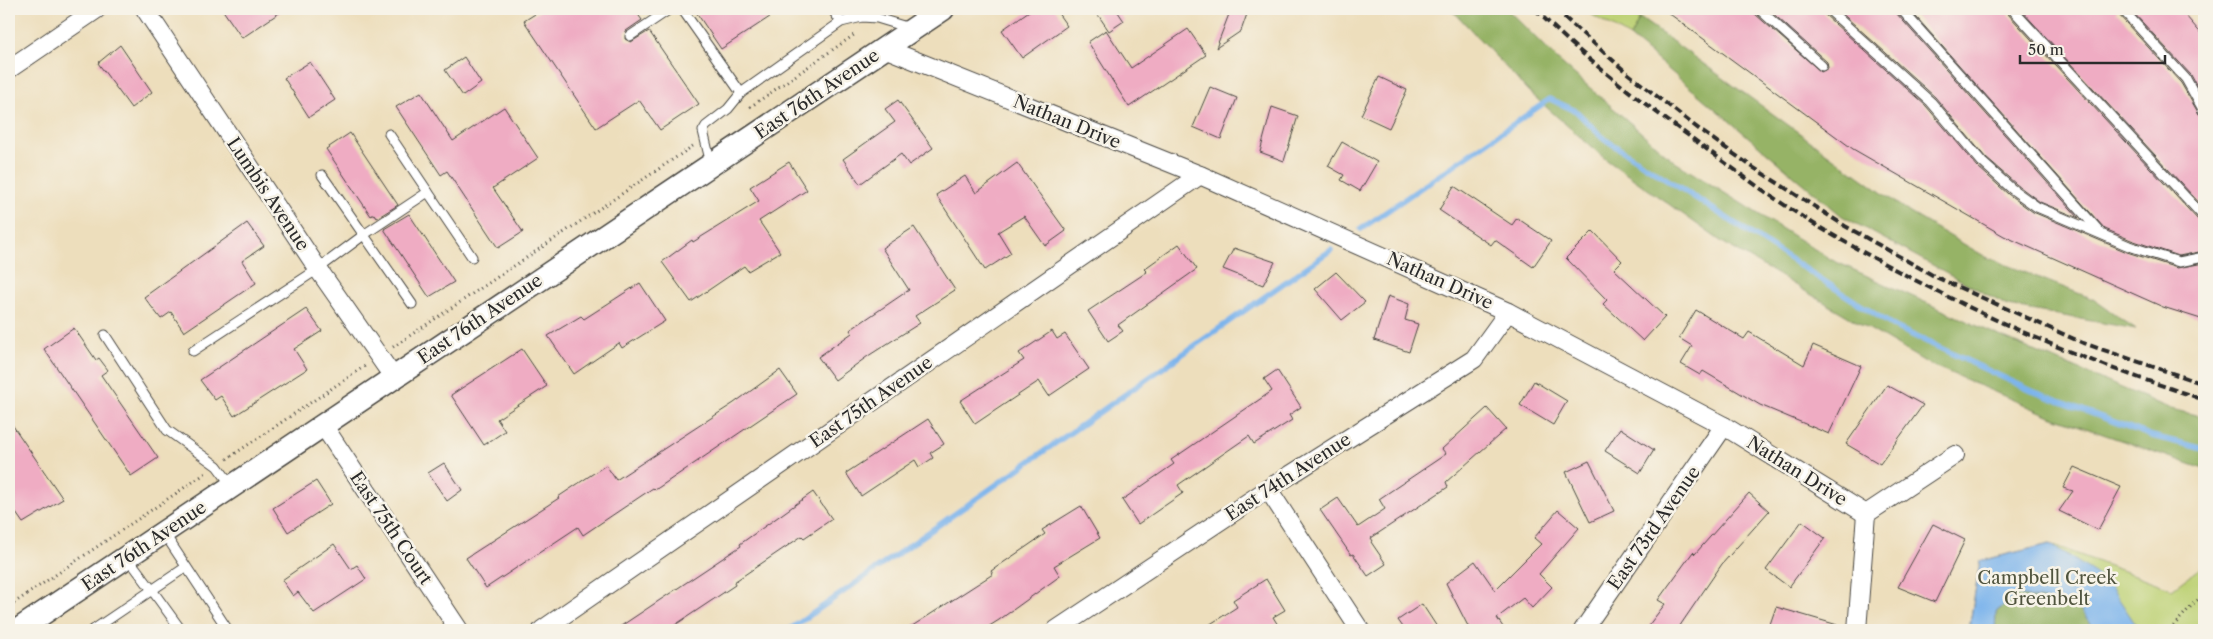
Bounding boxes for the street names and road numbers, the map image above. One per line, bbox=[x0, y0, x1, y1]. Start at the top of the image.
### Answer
street label: East 76th Avenue bbox=[751, 44, 883, 144]
street label: Nathan Drive bbox=[1010, 90, 1124, 154]
street label: Lumbis Avenue bbox=[222, 133, 314, 255]
street label: Nathan Drive bbox=[1384, 248, 1496, 314]
street label: East 76th Avenue bbox=[414, 269, 546, 369]
street label: East 75th Avenue bbox=[805, 351, 937, 453]
street label: East 74th Avenue bbox=[1221, 428, 1355, 526]
street label: Nathan Drive bbox=[1743, 431, 1851, 511]
street label: East 73rd Avenue bbox=[1603, 462, 1705, 594]
street label: East 75th Court bbox=[345, 467, 437, 589]
street label: East 76th Avenue bbox=[78, 496, 210, 596]

